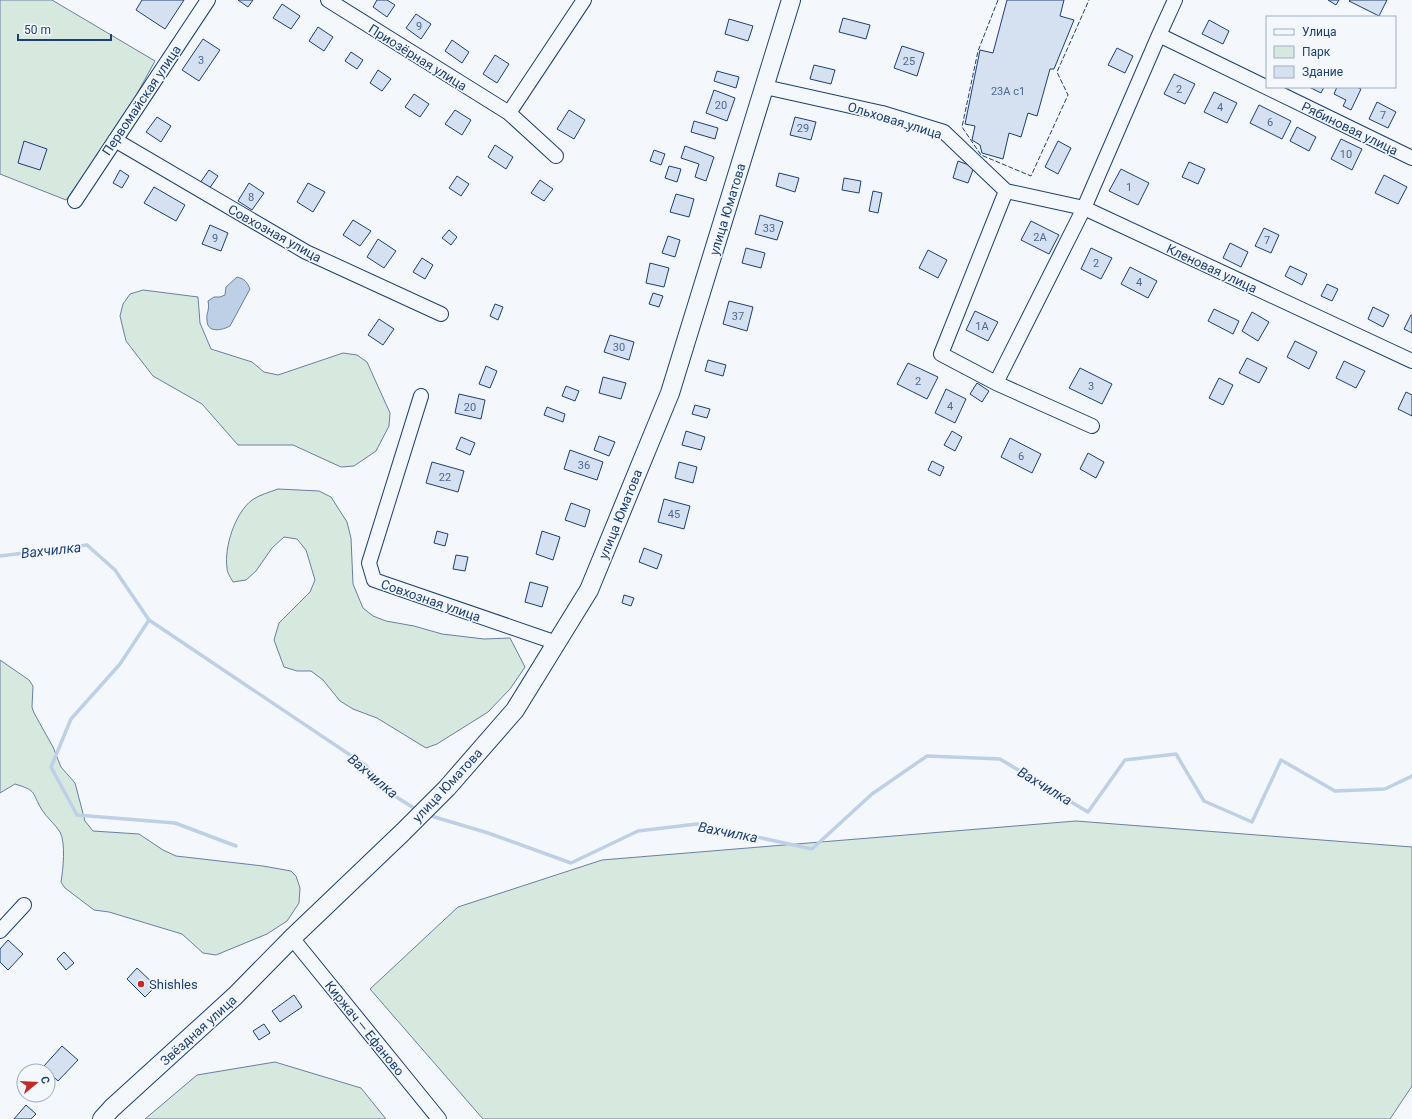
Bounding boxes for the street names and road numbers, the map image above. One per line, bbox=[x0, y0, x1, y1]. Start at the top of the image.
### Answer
street label: Приозёрная улица bbox=[366, 21, 470, 94]
street label: Первомайская улица bbox=[99, 42, 184, 158]
street label: Ольховая улица bbox=[846, 99, 944, 142]
street label: Рябиновая улица bbox=[1299, 99, 1400, 158]
street label: улица Юматова bbox=[706, 161, 749, 257]
street label: Совхозная улица bbox=[226, 202, 324, 265]
street label: Кленовая улица bbox=[1164, 241, 1259, 296]
street label: улица Юматова bbox=[596, 467, 645, 561]
street label: Совхозная улица bbox=[379, 576, 483, 625]
street label: улица Юматова bbox=[409, 745, 485, 825]
street label: Киржач — Ефаново bbox=[322, 978, 407, 1079]
street label: Звёздная улица bbox=[157, 992, 239, 1068]

